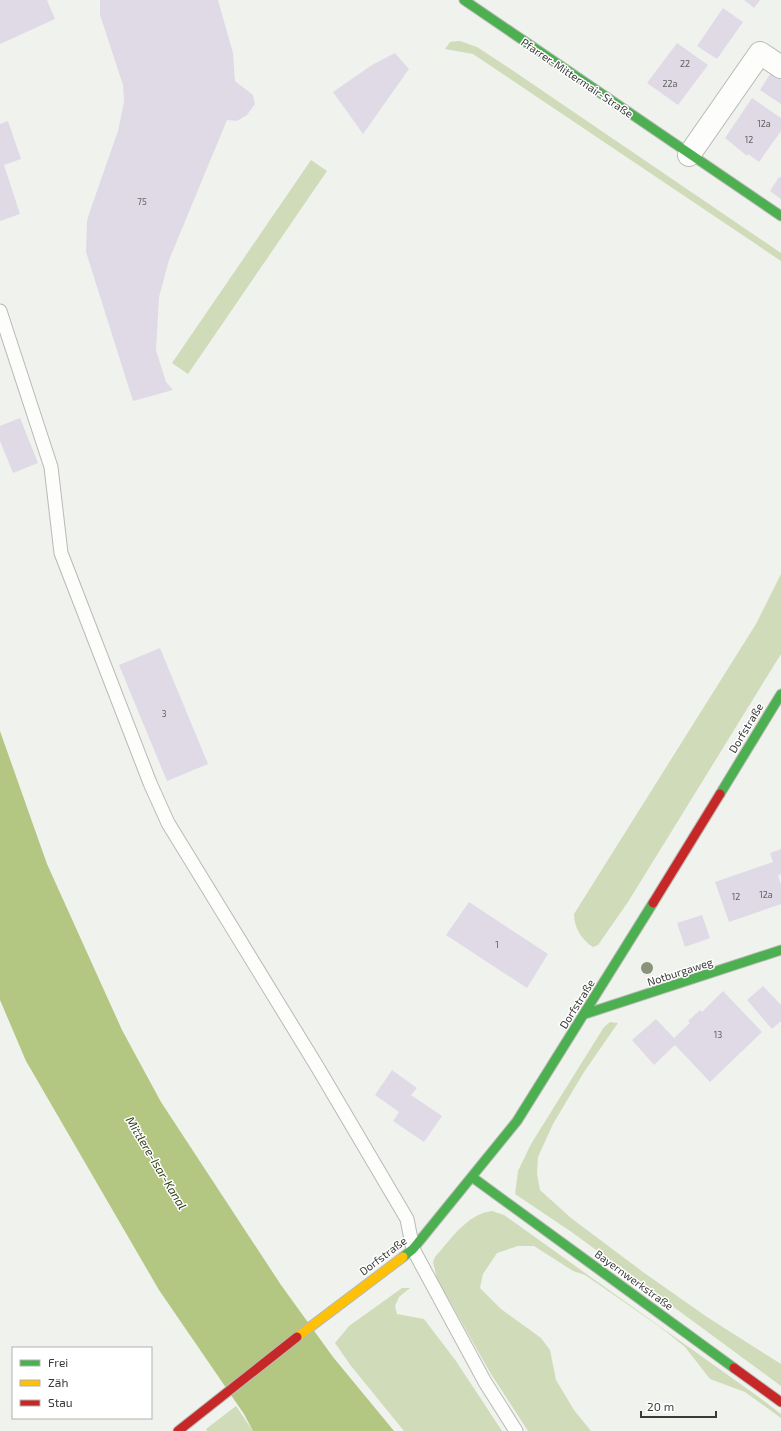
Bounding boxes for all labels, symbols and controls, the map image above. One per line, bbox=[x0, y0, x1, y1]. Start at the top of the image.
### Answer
street label: Pfarrer-Mittermair-Straße bbox=[519, 35, 636, 120]
house number: 22 bbox=[680, 58, 690, 69]
house number: 22a bbox=[662, 78, 678, 89]
house number: 12a bbox=[757, 118, 771, 129]
house number: 12 bbox=[745, 134, 753, 145]
house number: 75 bbox=[137, 196, 147, 207]
street label: Dorfstraße bbox=[726, 700, 766, 755]
house number: 3 bbox=[161, 708, 167, 719]
house number: 12a bbox=[759, 889, 773, 900]
house number: 12 bbox=[732, 891, 740, 902]
house number: 1 bbox=[495, 939, 499, 950]
street label: Notburgaweg bbox=[645, 955, 714, 988]
street label: Dorfstraße bbox=[556, 977, 597, 1031]
house number: 13 bbox=[714, 1029, 722, 1040]
water label: Mittlere-Isar-Kanal bbox=[124, 1114, 190, 1211]
street label: Dorfstraße bbox=[357, 1234, 409, 1278]
street label: Bayernwerkstraße bbox=[593, 1247, 676, 1312]
legend bbox=[12, 1347, 152, 1419]
text: Frei bbox=[48, 1355, 68, 1369]
text: Zäh bbox=[48, 1375, 68, 1389]
scale bar bbox=[641, 1393, 716, 1419]
text: Stau bbox=[48, 1395, 73, 1409]
text: 20 m bbox=[647, 1399, 674, 1413]

